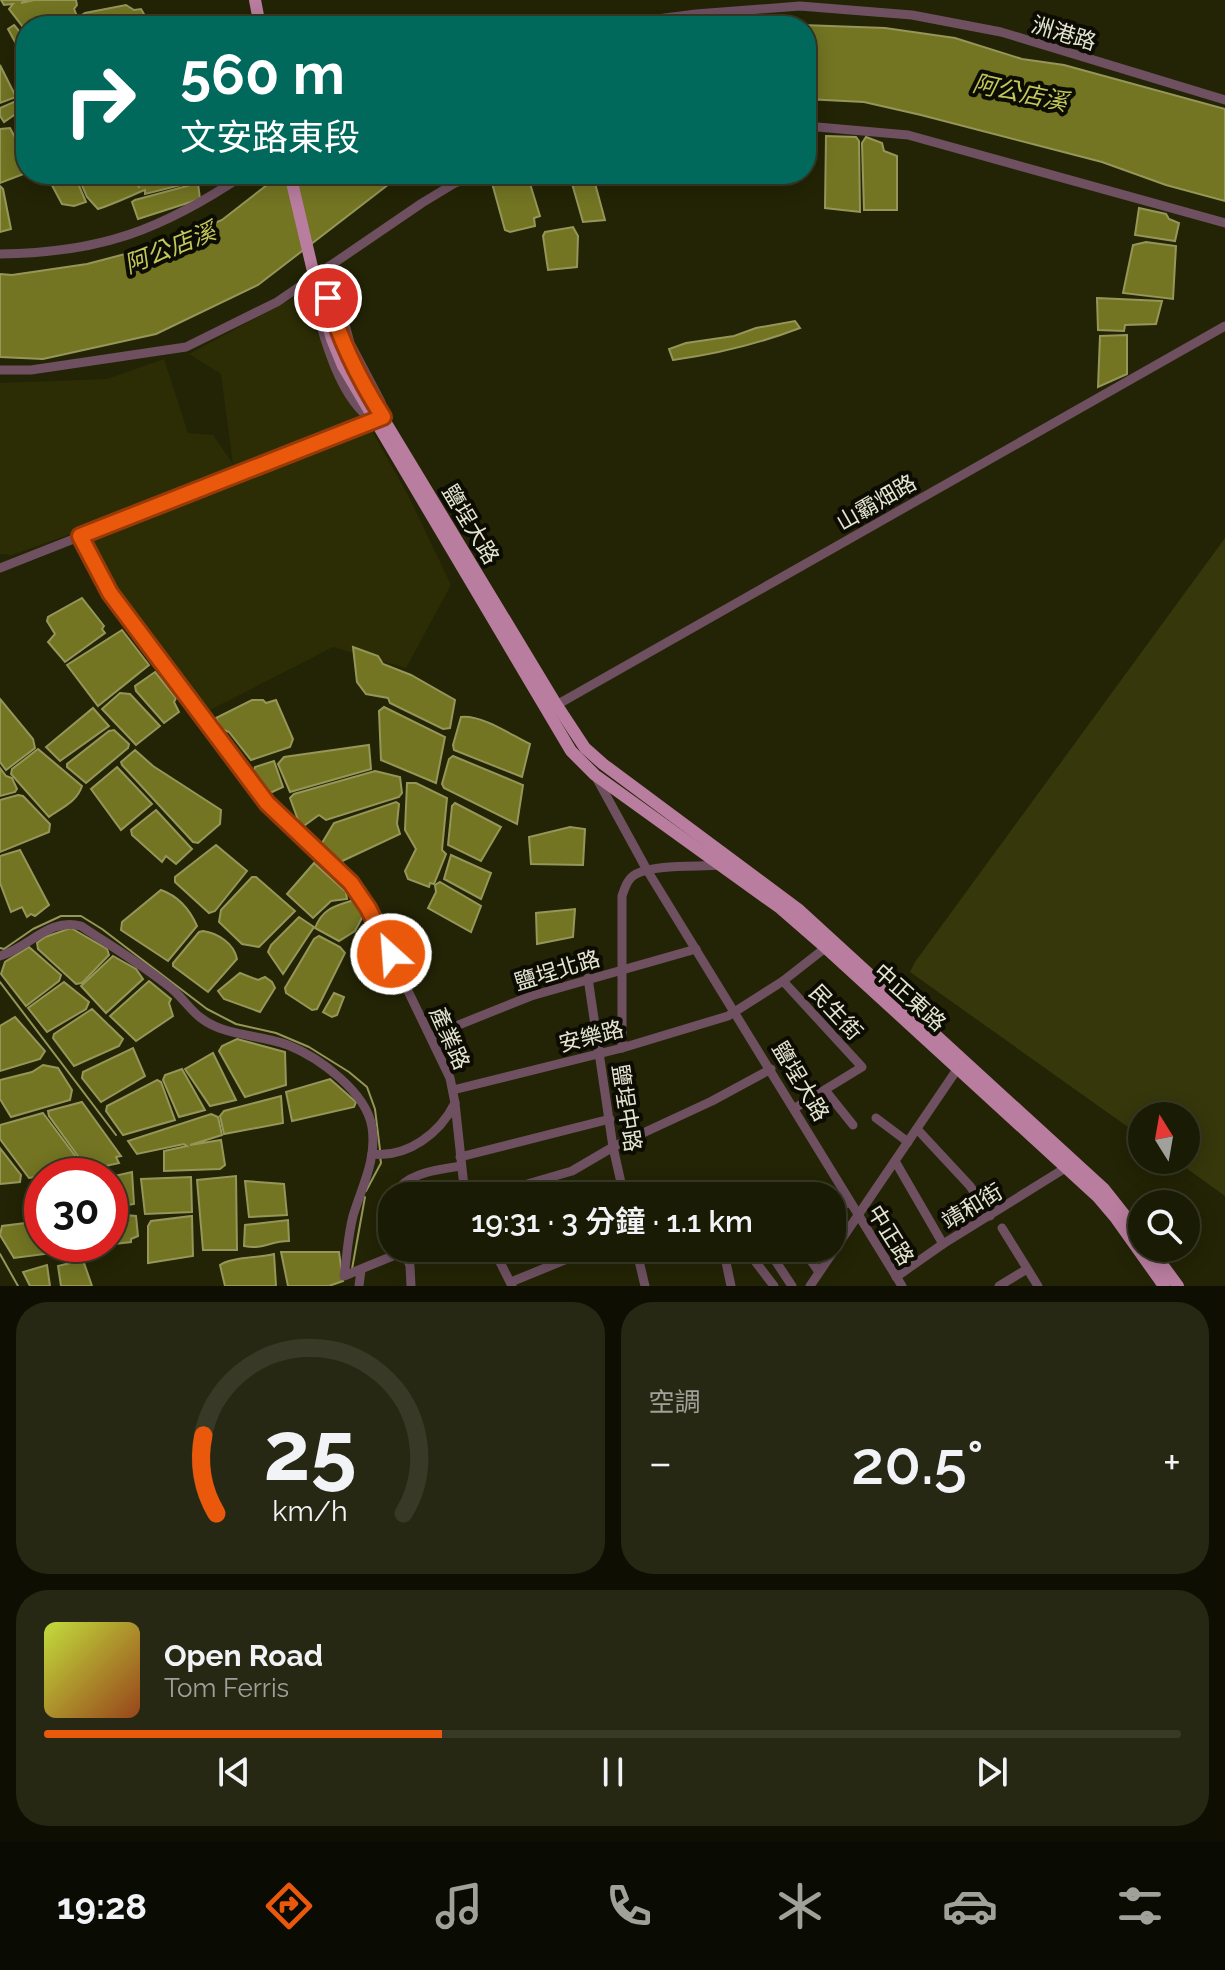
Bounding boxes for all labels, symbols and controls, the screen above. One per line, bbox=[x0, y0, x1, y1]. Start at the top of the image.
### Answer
street label: 洲港路 bbox=[1029, 11, 1099, 55]
text: 560 m bbox=[180, 41, 345, 107]
icon: right bbox=[48, 48, 152, 152]
water label: 阿公店溪 bbox=[970, 68, 1073, 117]
text: 文安路東段 bbox=[180, 116, 360, 158]
water label: 阿公店溪 bbox=[120, 215, 223, 279]
pin bbox=[294, 264, 362, 332]
icon: arrive bbox=[306, 276, 350, 320]
street label: 山霸畑路 bbox=[831, 469, 921, 535]
street label: 鹽埕大路 bbox=[437, 480, 505, 568]
position arrow bbox=[349, 912, 433, 996]
street label: 鹽埕北路 bbox=[511, 945, 603, 995]
street label: 中正東路 bbox=[869, 958, 951, 1036]
street label: 民生街 bbox=[804, 979, 868, 1045]
street label: 產業路 bbox=[425, 1003, 475, 1073]
street label: 安樂路 bbox=[556, 1015, 626, 1057]
street label: 鹽埕大路 bbox=[767, 1037, 835, 1125]
street label: 鹽埕中路 bbox=[607, 1063, 647, 1153]
north arrow bbox=[1128, 1102, 1200, 1174]
map controls bbox=[1128, 1102, 1200, 1262]
speed limit sign: 30 bbox=[24, 1158, 128, 1262]
street label: 靖和街 bbox=[937, 1178, 1007, 1234]
button: search bbox=[1128, 1190, 1200, 1262]
street label: 中正路 bbox=[862, 1200, 920, 1270]
text: 19:31 · 3 分鐘 · 1.1 km bbox=[471, 1204, 753, 1239]
text: 空調 bbox=[649, 1387, 701, 1417]
text: 25 bbox=[264, 1402, 357, 1499]
text: 20.5° bbox=[851, 1428, 984, 1498]
text: − bbox=[649, 1437, 672, 1488]
text: + bbox=[1163, 1437, 1181, 1488]
text: km/h bbox=[273, 1494, 348, 1528]
text: Open Road bbox=[164, 1638, 323, 1673]
text: Tom Ferris bbox=[164, 1673, 289, 1703]
icon: previous bbox=[212, 1750, 256, 1794]
icon: pause bbox=[591, 1750, 635, 1794]
icon: next bbox=[970, 1750, 1014, 1794]
icon: directions bbox=[261, 1878, 317, 1934]
icon: music bbox=[431, 1878, 487, 1934]
icon: phone bbox=[601, 1878, 657, 1934]
icon: climate bbox=[772, 1878, 828, 1934]
icon: car bbox=[942, 1878, 998, 1934]
icon: filters bbox=[1112, 1878, 1168, 1934]
text: 19:28 bbox=[57, 1885, 147, 1927]

